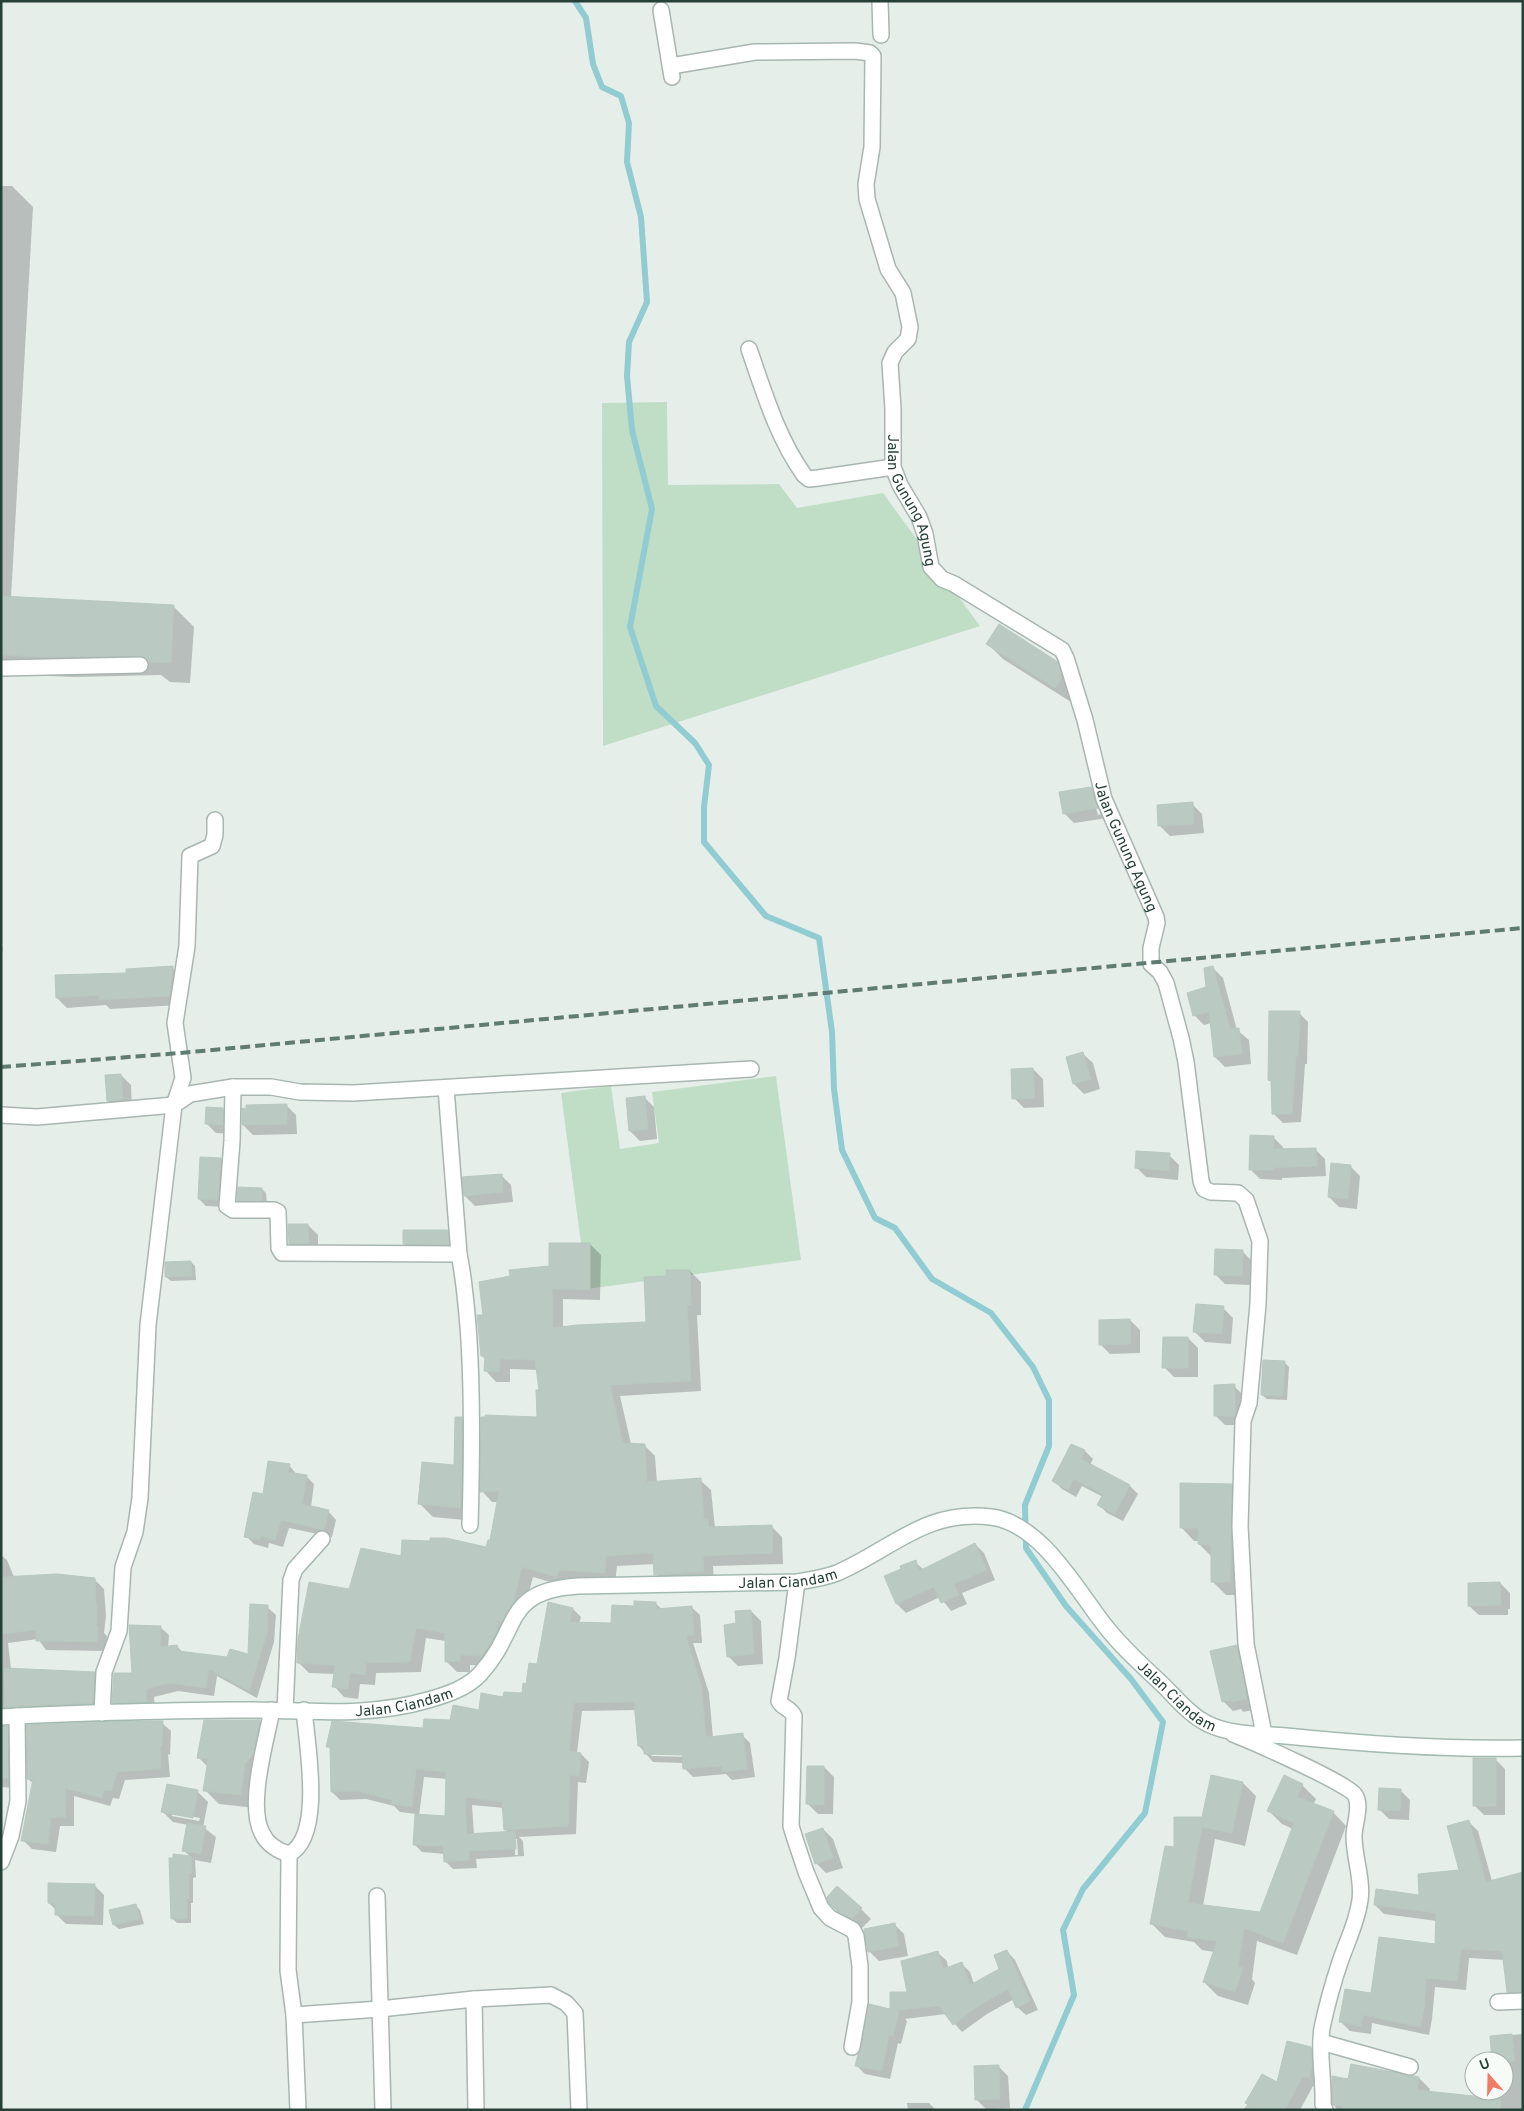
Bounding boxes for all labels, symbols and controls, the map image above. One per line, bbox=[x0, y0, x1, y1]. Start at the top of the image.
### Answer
street label: Jalan Gunung Agung bbox=[882, 434, 939, 568]
street label: Jalan Gunung Agung bbox=[1089, 780, 1161, 915]
street label: Jalan Ciandam bbox=[738, 1566, 840, 1594]
street label: Jalan Ciandam bbox=[1132, 1658, 1219, 1737]
street label: Jalan Ciandam bbox=[355, 1685, 456, 1722]
north arrow bbox=[1464, 2051, 1514, 2101]
text: U bbox=[1477, 2056, 1493, 2075]

